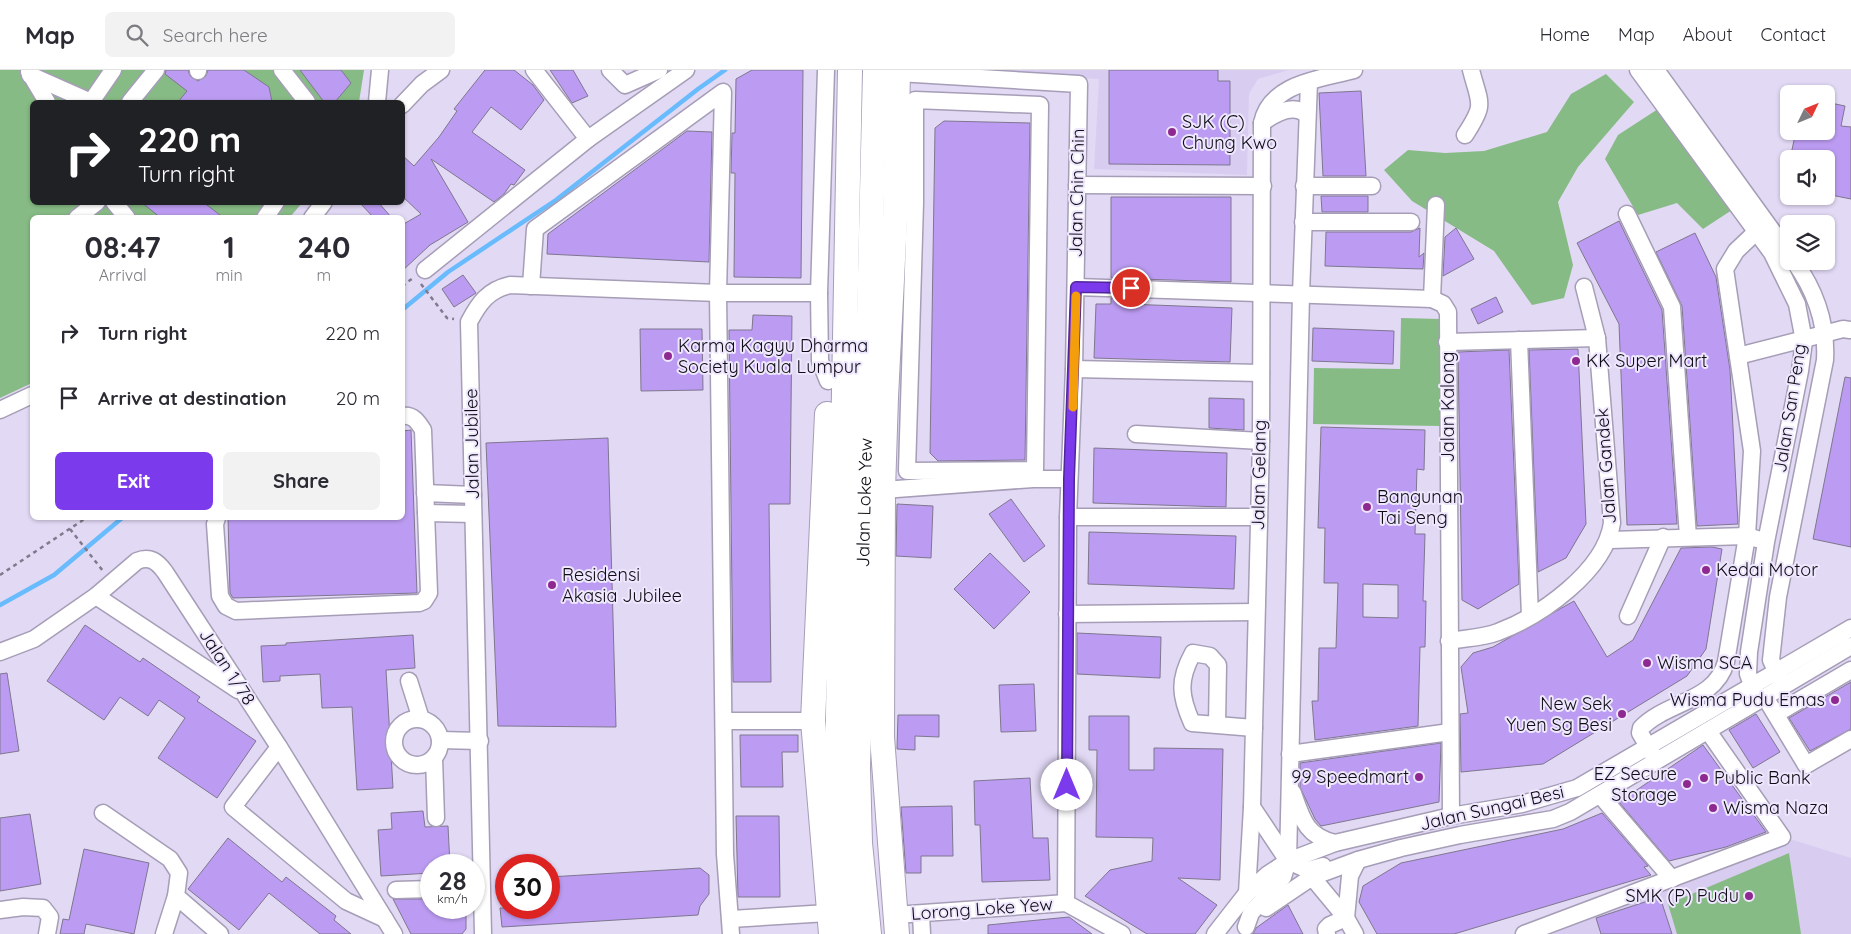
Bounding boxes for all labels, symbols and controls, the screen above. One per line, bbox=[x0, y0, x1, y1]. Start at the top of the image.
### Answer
search box bbox=[105, 12, 455, 57]
text: Map bbox=[25, 20, 75, 50]
icon: search bbox=[123, 21, 151, 49]
text: Search here bbox=[163, 23, 268, 47]
text: Home bbox=[1540, 23, 1590, 46]
text: Map bbox=[1618, 23, 1655, 46]
text: About bbox=[1683, 23, 1733, 46]
text: Contact bbox=[1761, 23, 1826, 46]
north arrow bbox=[1780, 85, 1835, 140]
map controls bbox=[1780, 85, 1835, 270]
place label: SJK (C) Chung Kwo bbox=[1182, 110, 1277, 154]
text: 220 m bbox=[138, 117, 241, 161]
icon: right bbox=[55, 120, 120, 185]
marker: SJK (C) Chung Kwo bbox=[1166, 126, 1178, 138]
street label: Jalan Chin Chin bbox=[1064, 128, 1089, 258]
button: sound bbox=[1780, 150, 1835, 205]
text: Turn right bbox=[138, 160, 235, 188]
button: layers bbox=[1780, 215, 1835, 270]
text: 08:47 bbox=[85, 228, 161, 266]
text: 1 bbox=[223, 228, 235, 266]
text: 240 bbox=[297, 228, 350, 266]
text: Arrival bbox=[99, 265, 147, 285]
text: min bbox=[215, 265, 243, 285]
text: m bbox=[317, 265, 331, 285]
pin bbox=[1110, 267, 1152, 309]
icon: arrive bbox=[1117, 274, 1145, 302]
icon: right bbox=[55, 319, 83, 347]
text: Turn right bbox=[98, 321, 187, 345]
text: 220 m bbox=[325, 321, 380, 345]
place label: Karma Kagyu Dharma Society Kuala Lumpur bbox=[678, 334, 868, 378]
street label: Jalan San Peng bbox=[1768, 342, 1811, 474]
place label: KK Super Mart bbox=[1586, 349, 1707, 372]
marker: Karma Kagyu Dharma Society Kuala Lumpur bbox=[662, 350, 674, 362]
street label: Jalan Kalong bbox=[1436, 351, 1459, 463]
marker: KK Super Mart bbox=[1570, 355, 1582, 367]
icon: arrive bbox=[55, 384, 83, 412]
text: Arrive at destination bbox=[98, 386, 287, 410]
text: 20 m bbox=[336, 386, 380, 410]
street label: Jalan Jubilee bbox=[459, 388, 484, 500]
street label: Jalan Gandek bbox=[1590, 407, 1621, 525]
street label: Jalan Gelang bbox=[1246, 419, 1271, 531]
street label: Jalan Loke Yew bbox=[851, 438, 877, 568]
button: Exit bbox=[55, 452, 213, 510]
button: Share bbox=[223, 452, 380, 510]
place label: Bangunan Tai Seng bbox=[1377, 485, 1463, 529]
marker: Bangunan Tai Seng bbox=[1361, 501, 1373, 513]
place label: Kedai Motor bbox=[1716, 558, 1818, 581]
place label: Residensi Akasia Jubilee bbox=[562, 563, 682, 607]
marker: Kedai Motor bbox=[1700, 564, 1712, 576]
marker: Residensi Akasia Jubilee bbox=[546, 579, 558, 591]
street label: Jalan 1/78 bbox=[194, 624, 261, 709]
place label: Wisma SCA bbox=[1657, 651, 1753, 674]
marker: Wisma SCA bbox=[1641, 657, 1653, 669]
place label: Wisma Pudu Emas bbox=[1670, 688, 1825, 711]
place label: New Sek Yuen Sg Besi bbox=[1506, 692, 1612, 736]
marker: Wisma Pudu Emas bbox=[1829, 694, 1841, 706]
marker: New Sek Yuen Sg Besi bbox=[1616, 708, 1628, 720]
position arrow bbox=[1040, 758, 1092, 810]
place label: EZ Secure Storage bbox=[1594, 762, 1677, 806]
place label: 99 Speedmart bbox=[1291, 765, 1409, 788]
place label: Public Bank bbox=[1714, 766, 1811, 789]
marker: 99 Speedmart bbox=[1413, 771, 1425, 783]
marker: Public Bank bbox=[1698, 772, 1710, 784]
marker: EZ Secure Storage bbox=[1681, 778, 1693, 790]
street label: Jalan Sungai Besi bbox=[1418, 780, 1566, 835]
place label: Wisma Naza bbox=[1723, 796, 1828, 819]
marker: Wisma Naza bbox=[1707, 802, 1719, 814]
speed limit sign: 30 bbox=[495, 854, 560, 919]
text: 28 bbox=[439, 865, 466, 896]
place label: SMK (P) Pudu bbox=[1626, 884, 1739, 907]
marker: SMK (P) Pudu bbox=[1743, 890, 1755, 902]
text: km/h bbox=[437, 891, 468, 906]
street label: Lorong Loke Yew bbox=[910, 892, 1054, 925]

